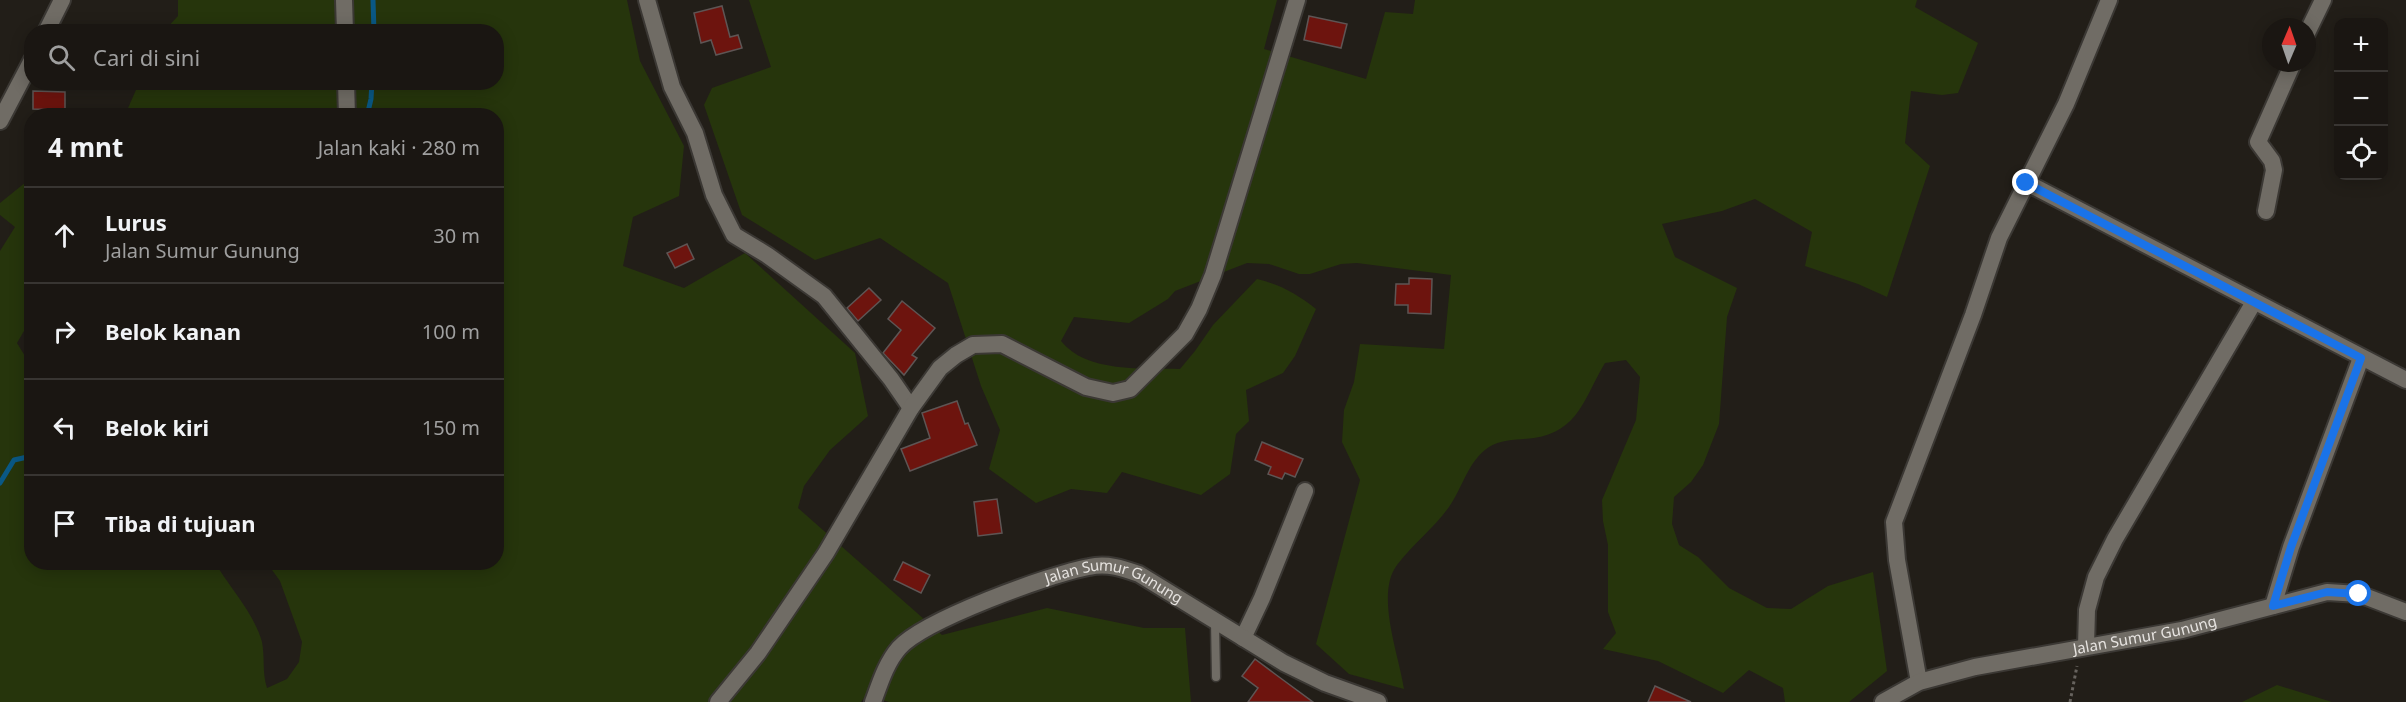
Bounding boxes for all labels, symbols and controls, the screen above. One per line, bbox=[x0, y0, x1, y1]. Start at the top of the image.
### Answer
north arrow bbox=[2262, 18, 2316, 72]
map controls bbox=[2334, 18, 2388, 180]
button: + bbox=[2334, 18, 2388, 72]
search box bbox=[24, 24, 504, 90]
icon: search bbox=[45, 41, 78, 74]
text: Cari di sini bbox=[93, 42, 200, 72]
button: − bbox=[2334, 72, 2388, 126]
button: locate bbox=[2334, 126, 2388, 180]
text: 4 mnt bbox=[48, 129, 123, 165]
text: Jalan kaki · 280 m bbox=[318, 134, 480, 161]
route end bbox=[2012, 169, 2038, 195]
text: Lurus bbox=[105, 207, 167, 237]
icon: ahead bbox=[48, 219, 81, 252]
text: 30 m bbox=[433, 222, 480, 249]
text: Jalan Sumur Gunung bbox=[105, 237, 300, 264]
icon: right bbox=[48, 315, 81, 348]
text: Belok kanan bbox=[105, 316, 241, 346]
text: 100 m bbox=[422, 318, 480, 345]
icon: left bbox=[48, 411, 81, 444]
text: Belok kiri bbox=[105, 412, 209, 442]
text: 150 m bbox=[422, 414, 480, 441]
icon: arrive bbox=[48, 507, 81, 540]
text: Tiba di tujuan bbox=[105, 508, 255, 538]
street label: Jalan Sumur Gunung bbox=[1040, 554, 1187, 608]
route start bbox=[2345, 580, 2371, 606]
street label: Jalan Sumur Gunung bbox=[2069, 610, 2219, 659]

